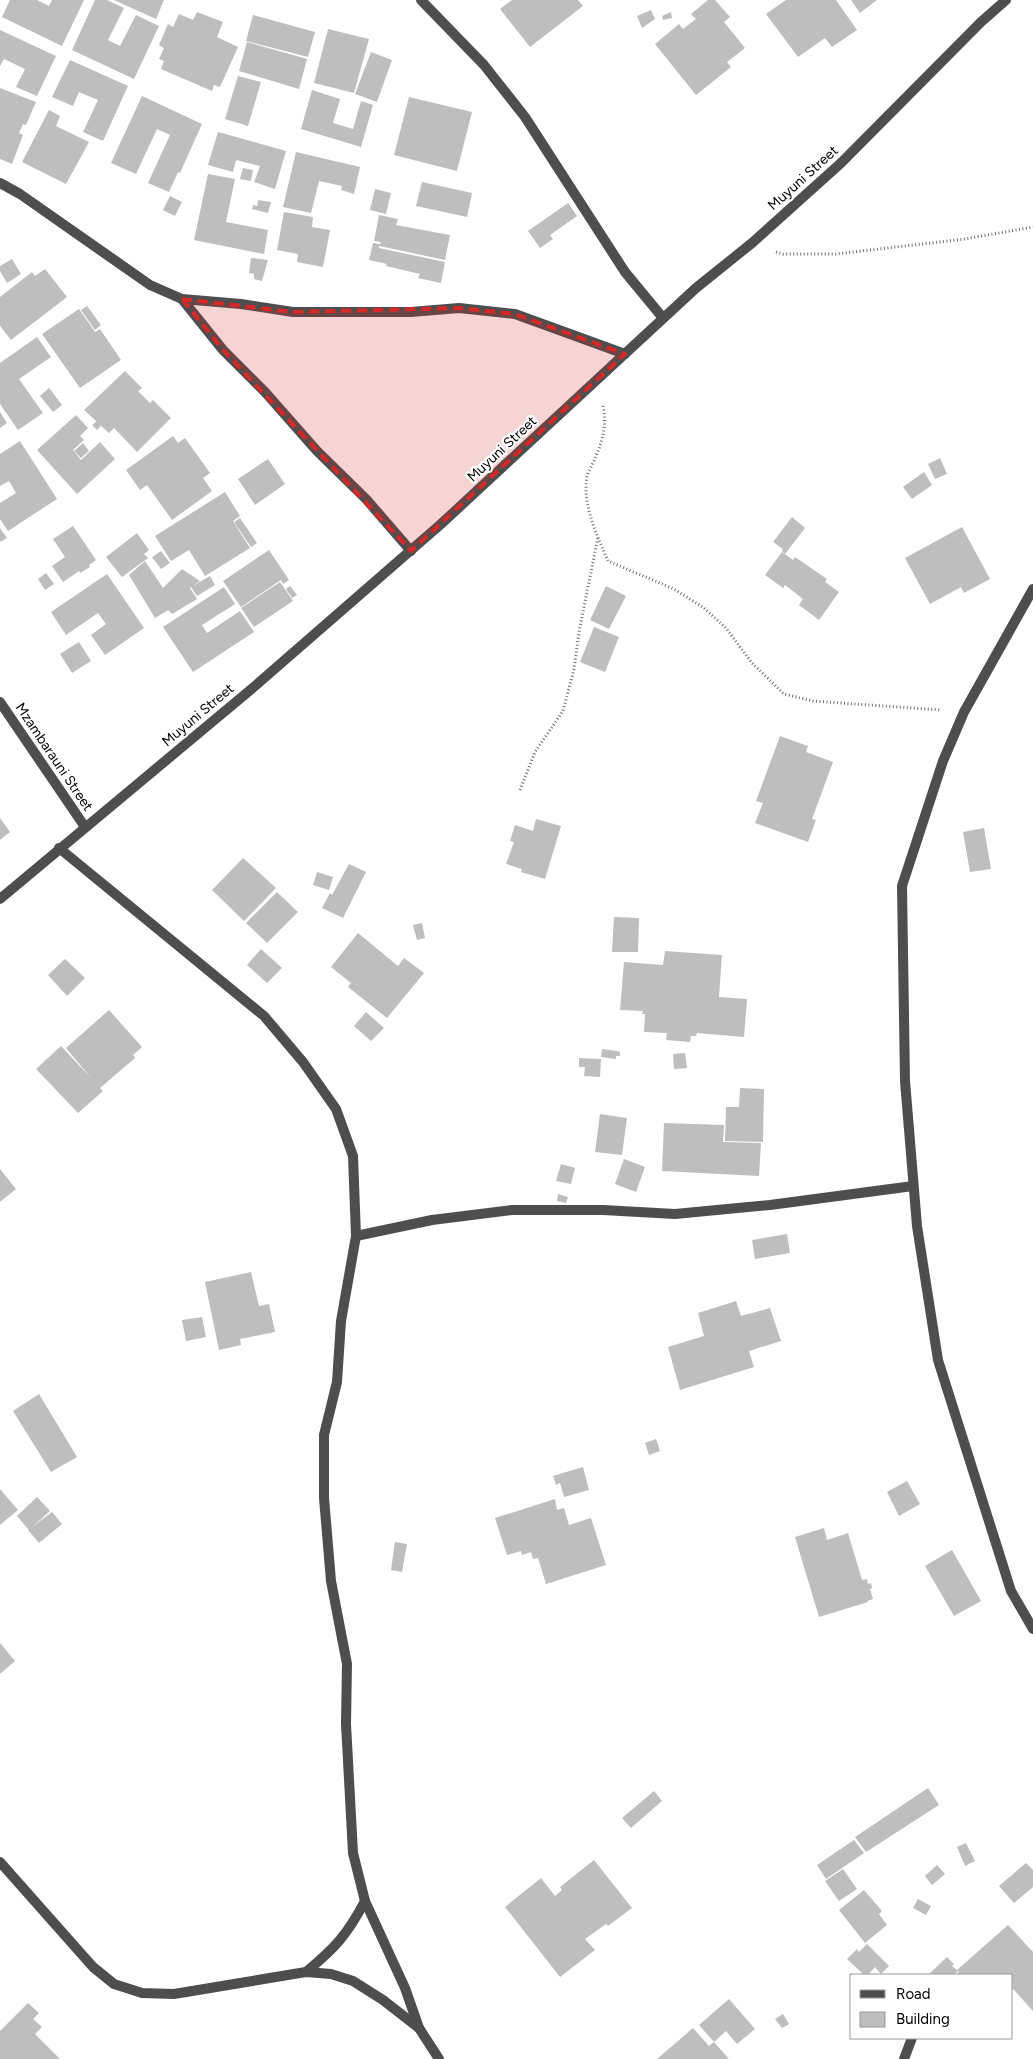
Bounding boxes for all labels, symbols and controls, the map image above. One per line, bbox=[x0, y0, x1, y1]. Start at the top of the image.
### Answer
street label: Muyuni Street bbox=[764, 142, 842, 214]
street label: Muyuni Street bbox=[464, 413, 540, 485]
street label: Muyuni Street bbox=[159, 680, 237, 750]
street label: Mzambarauni Street bbox=[12, 700, 96, 814]
legend bbox=[850, 1974, 1013, 2039]
text: Road bbox=[896, 1985, 931, 2003]
text: Building bbox=[896, 2010, 950, 2028]

